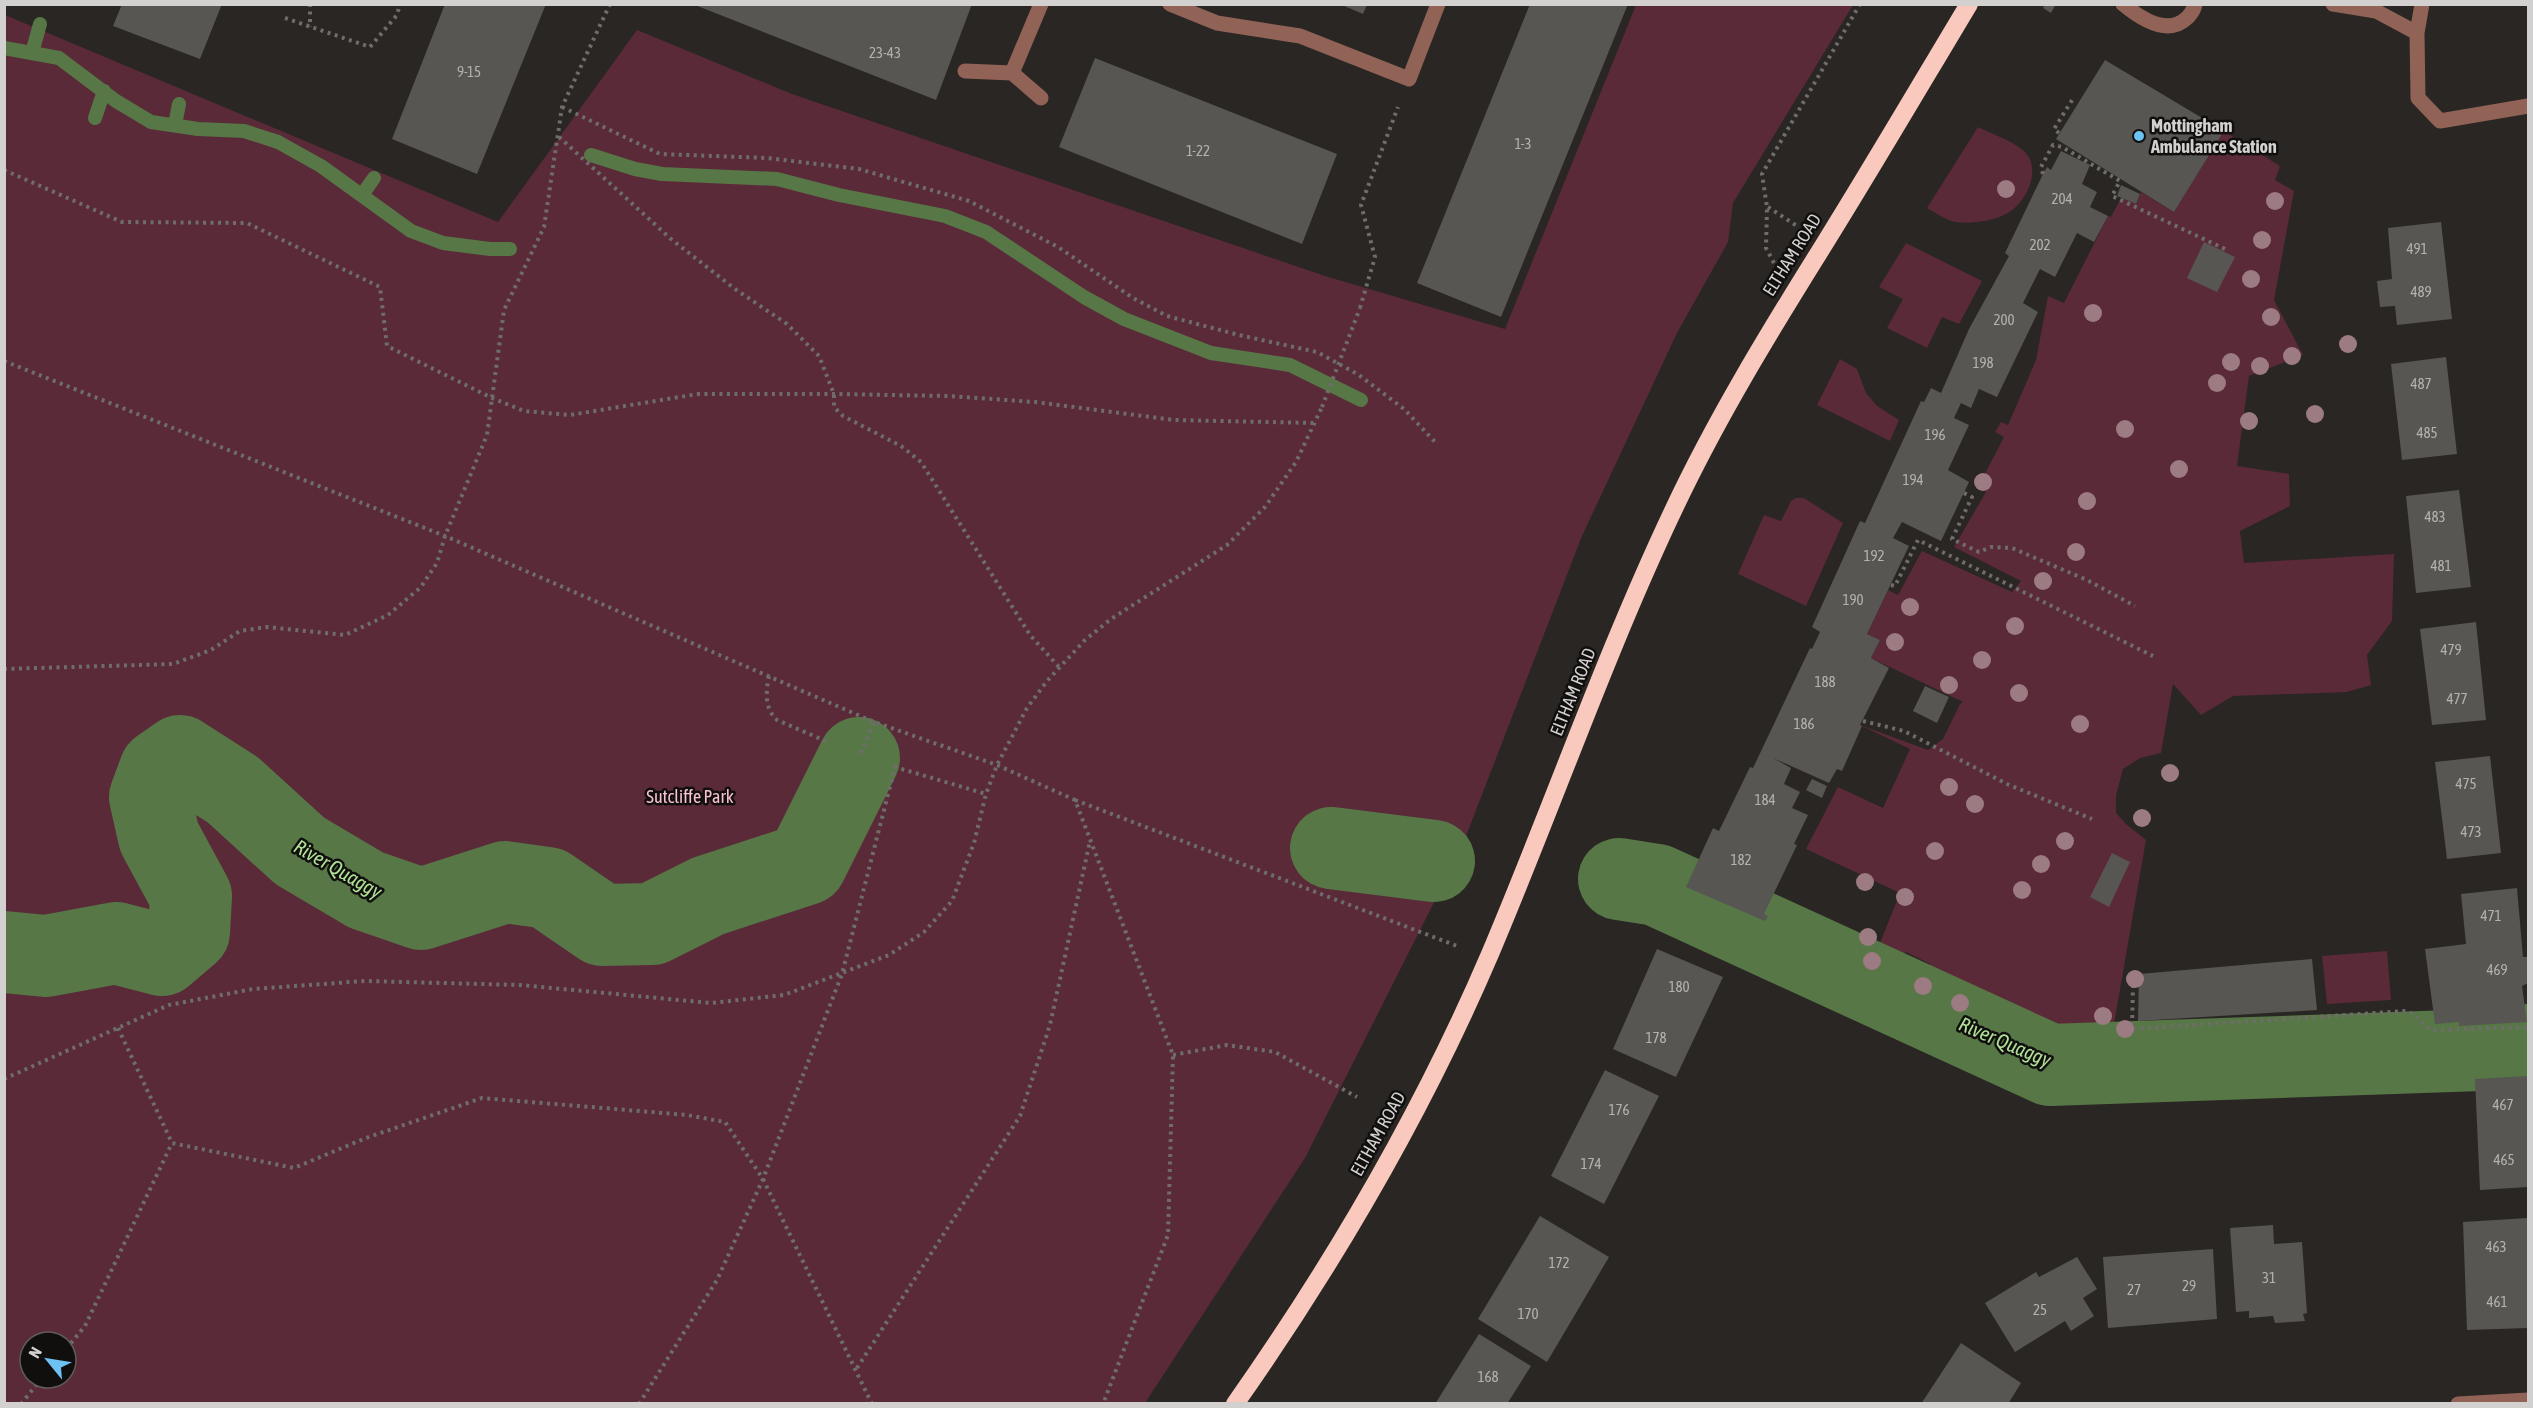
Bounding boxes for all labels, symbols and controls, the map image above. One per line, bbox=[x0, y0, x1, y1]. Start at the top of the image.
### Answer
house number: 23-43 bbox=[869, 44, 901, 61]
house number: 9-15 bbox=[457, 63, 481, 80]
place label: Mottingham Ambulance Station bbox=[2150, 115, 2277, 157]
marker: Mottingham Ambulance Station bbox=[2132, 129, 2146, 143]
house number: 1-3 bbox=[1514, 135, 1532, 152]
house number: 1-22 bbox=[1186, 142, 1210, 159]
house number: 204 bbox=[2051, 190, 2073, 207]
street label: ELTHAM ROAD bbox=[1758, 210, 1825, 300]
house number: 202 bbox=[2029, 236, 2051, 253]
house number: 491 bbox=[2406, 240, 2428, 257]
house number: 489 bbox=[2410, 283, 2432, 300]
house number: 200 bbox=[1993, 311, 2015, 328]
house number: 198 bbox=[1972, 354, 1994, 371]
house number: 487 bbox=[2410, 375, 2432, 392]
house number: 485 bbox=[2416, 424, 2438, 441]
house number: 196 bbox=[1924, 426, 1946, 443]
house number: 194 bbox=[1902, 471, 1924, 488]
house number: 483 bbox=[2424, 508, 2446, 525]
house number: 192 bbox=[1863, 547, 1885, 564]
house number: 481 bbox=[2430, 557, 2452, 574]
house number: 190 bbox=[1842, 591, 1864, 608]
house number: 479 bbox=[2440, 641, 2462, 658]
street label: ELTHAM ROAD bbox=[1545, 645, 1600, 739]
house number: 188 bbox=[1814, 673, 1836, 690]
house number: 477 bbox=[2446, 690, 2468, 707]
house number: 186 bbox=[1793, 715, 1815, 732]
house number: 475 bbox=[2455, 775, 2477, 792]
park label: Sutcliffe Park bbox=[646, 786, 734, 807]
house number: 184 bbox=[1754, 791, 1776, 808]
house number: 473 bbox=[2460, 823, 2482, 840]
water label: River Quaggy bbox=[290, 834, 387, 903]
house number: 182 bbox=[1730, 851, 1752, 868]
house number: 471 bbox=[2480, 907, 2502, 924]
house number: 469 bbox=[2486, 961, 2508, 978]
house number: 180 bbox=[1668, 978, 1690, 995]
water label: River Quaggy bbox=[1956, 1012, 2055, 1072]
house number: 178 bbox=[1645, 1029, 1667, 1046]
street label: ELTHAM ROAD bbox=[1346, 1088, 1409, 1179]
house number: 467 bbox=[2492, 1096, 2514, 1113]
house number: 176 bbox=[1608, 1101, 1630, 1118]
house number: 465 bbox=[2493, 1151, 2515, 1168]
house number: 174 bbox=[1580, 1155, 1602, 1172]
house number: 463 bbox=[2485, 1238, 2507, 1255]
house number: 172 bbox=[1548, 1254, 1570, 1271]
house number: 31 bbox=[2262, 1269, 2276, 1286]
house number: 29 bbox=[2182, 1277, 2196, 1294]
house number: 27 bbox=[2127, 1281, 2141, 1298]
house number: 461 bbox=[2486, 1293, 2508, 1310]
house number: 25 bbox=[2033, 1301, 2047, 1318]
house number: 170 bbox=[1517, 1305, 1539, 1322]
north arrow bbox=[18, 1330, 78, 1390]
text: N bbox=[25, 1344, 45, 1361]
house number: 168 bbox=[1477, 1368, 1499, 1385]

